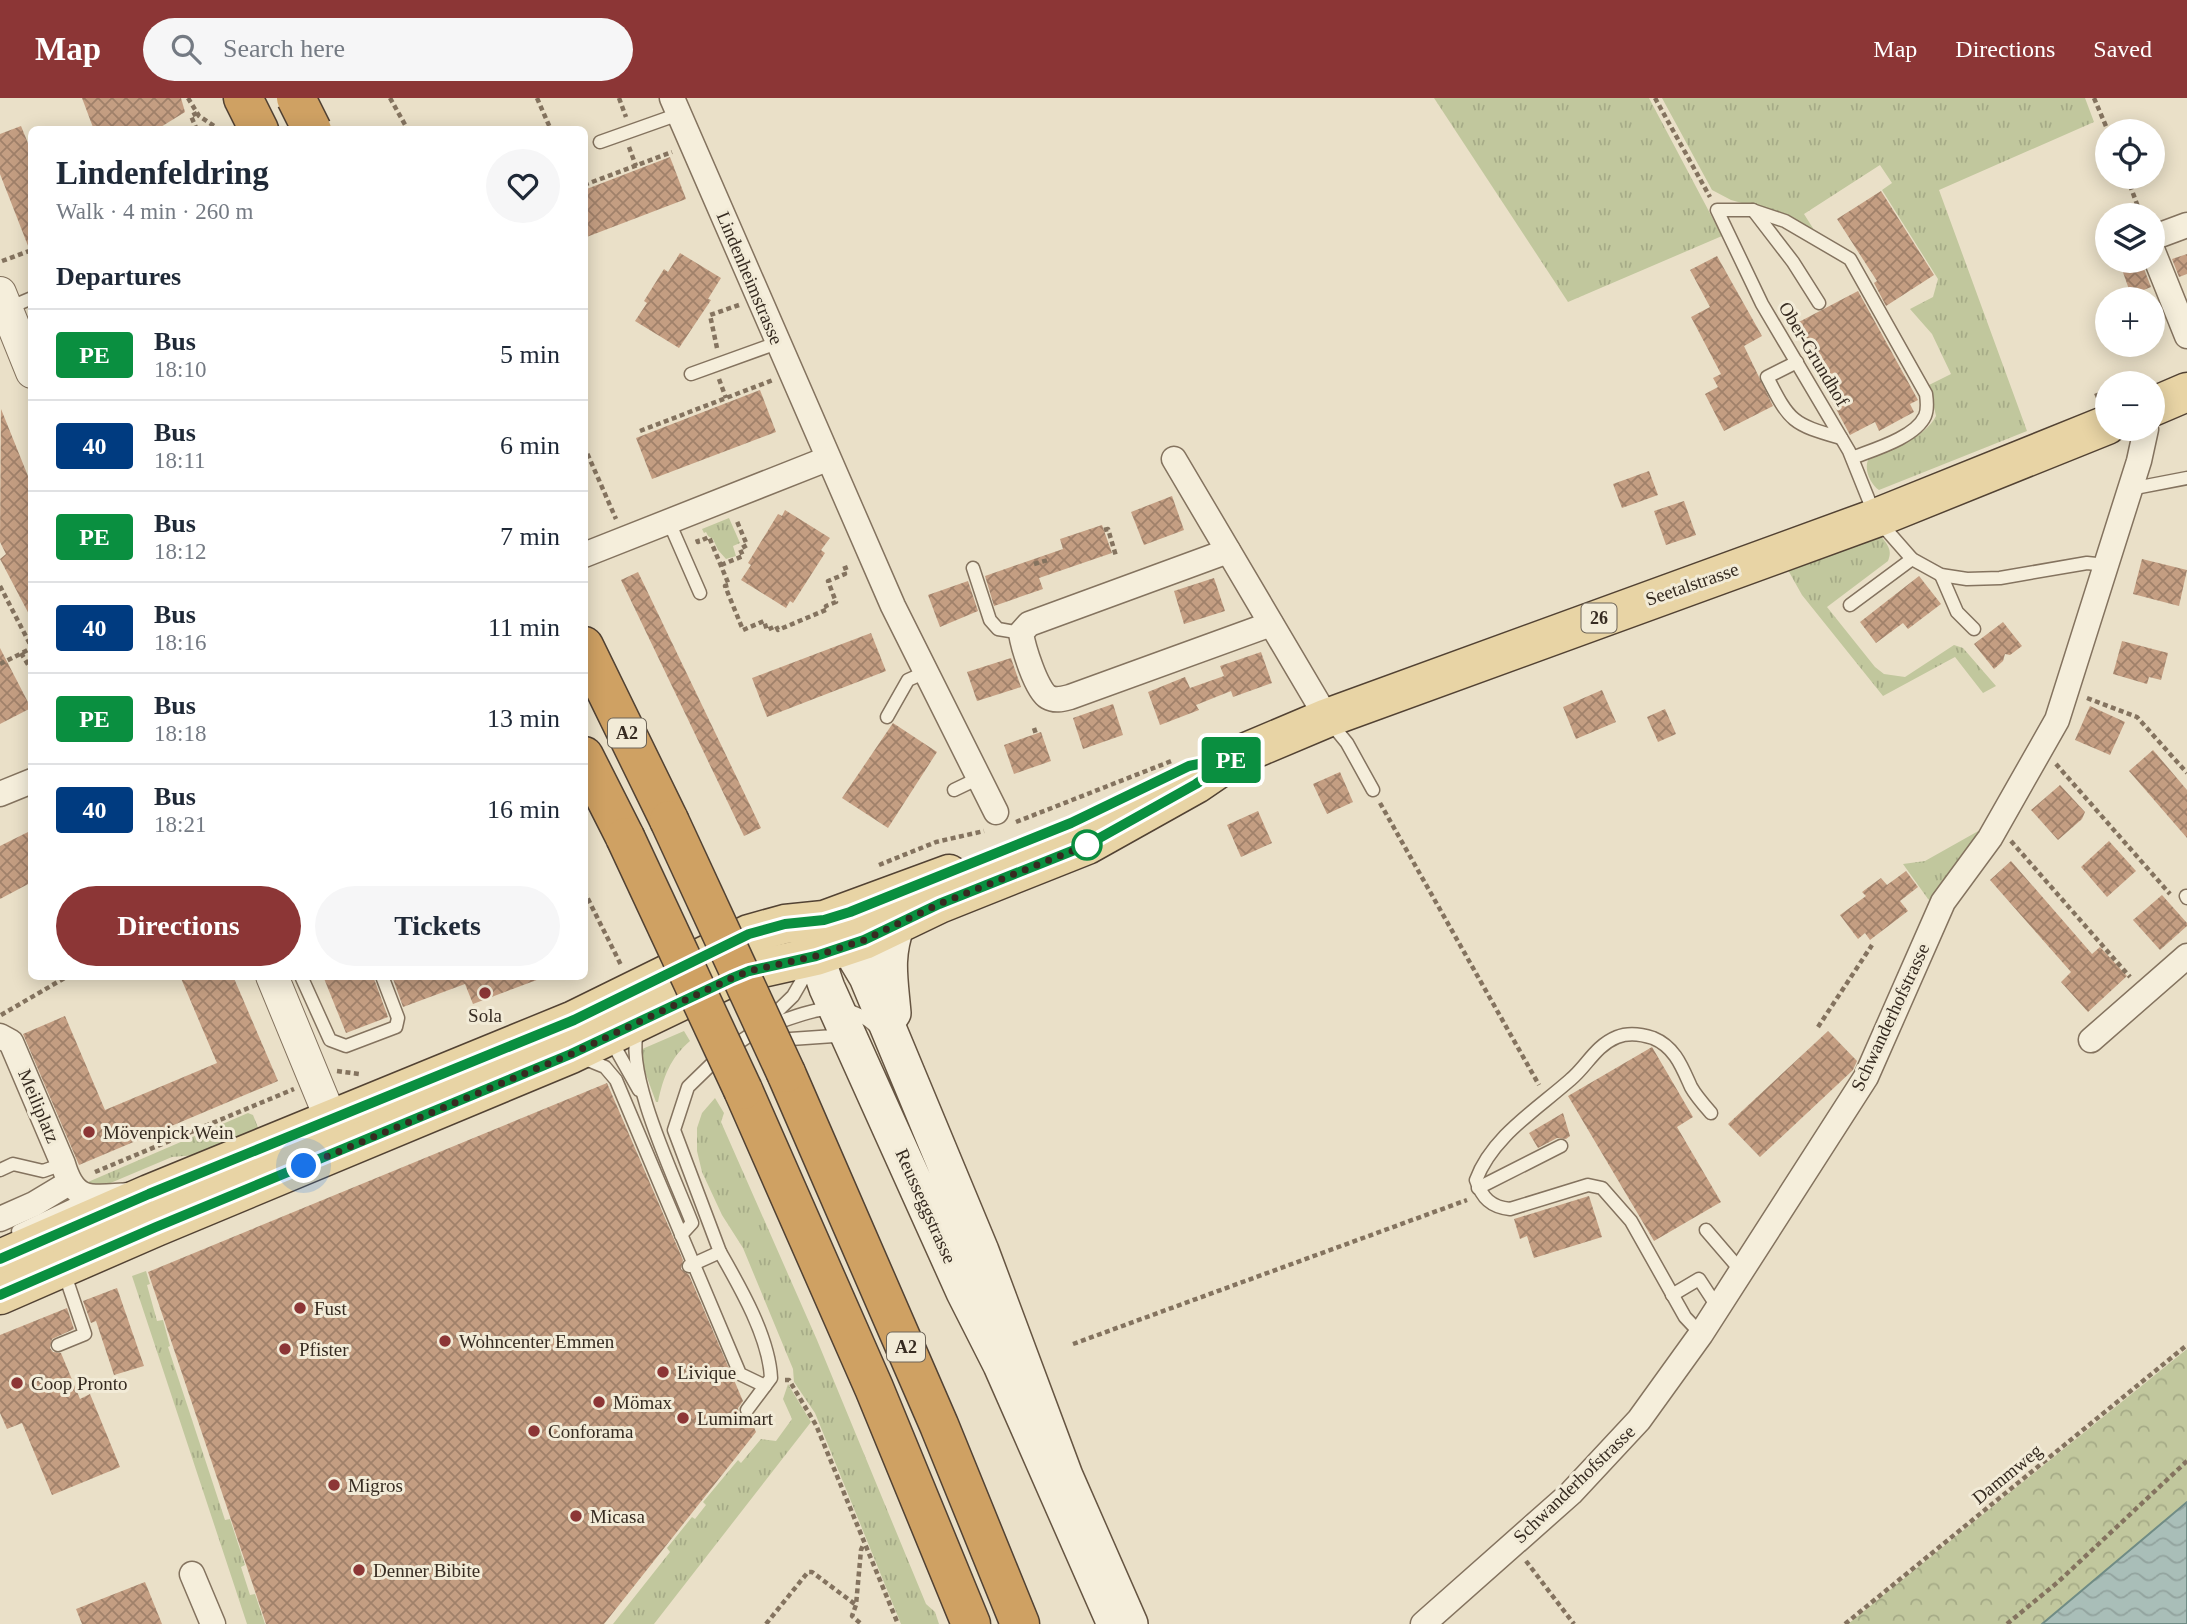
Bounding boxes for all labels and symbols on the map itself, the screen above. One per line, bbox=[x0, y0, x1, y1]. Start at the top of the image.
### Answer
street label: Lindenheimstrasse bbox=[713, 208, 787, 348]
street label: Ober-Grundhof bbox=[1775, 298, 1854, 410]
street label: Seetalstrasse bbox=[1643, 558, 1741, 610]
road number: 26 bbox=[1582, 604, 1616, 632]
road number: A2 bbox=[608, 718, 646, 748]
line badge: PE bbox=[1200, 737, 1262, 783]
unlabelled marker bbox=[1072, 830, 1102, 860]
street label: Schwanderhofstrasse bbox=[1847, 940, 1933, 1094]
marker: Sola bbox=[477, 985, 493, 1001]
place label: Sola bbox=[468, 1005, 502, 1026]
street label: Meiliplatz bbox=[14, 1066, 64, 1146]
place label: Mövenpick Wein bbox=[103, 1122, 234, 1143]
marker: Mövenpick Wein bbox=[81, 1124, 97, 1140]
street label: Reusseggstrasse bbox=[891, 1145, 961, 1267]
your location bbox=[286, 1148, 321, 1183]
place label: Fust bbox=[314, 1298, 347, 1319]
marker: Fust bbox=[292, 1300, 308, 1316]
place label: Wohncenter Emmen bbox=[459, 1331, 615, 1352]
road number: A2 bbox=[887, 1332, 925, 1362]
marker: Wohncenter Emmen bbox=[437, 1333, 453, 1349]
place label: Pfister bbox=[299, 1339, 349, 1360]
marker: Pfister bbox=[277, 1341, 293, 1357]
place label: Livique bbox=[677, 1362, 736, 1383]
marker: Livique bbox=[655, 1364, 671, 1380]
place label: Coop Pronto bbox=[31, 1373, 128, 1394]
marker: Coop Pronto bbox=[9, 1375, 25, 1391]
place label: Mömax bbox=[613, 1392, 673, 1413]
marker: Mömax bbox=[591, 1394, 607, 1410]
place label: Lumimart bbox=[697, 1408, 774, 1429]
marker: Lumimart bbox=[675, 1410, 691, 1426]
place label: Conforama bbox=[548, 1421, 634, 1442]
street label: Schwanderhofstrasse bbox=[1509, 1421, 1639, 1547]
marker: Conforama bbox=[526, 1423, 542, 1439]
street label: Dammweg bbox=[1968, 1439, 2046, 1508]
place label: Migros bbox=[348, 1475, 403, 1496]
marker: Migros bbox=[326, 1477, 342, 1493]
place label: Micasa bbox=[590, 1506, 645, 1527]
marker: Micasa bbox=[568, 1508, 584, 1524]
place label: Denner Bibite bbox=[373, 1560, 480, 1581]
marker: Denner Bibite bbox=[351, 1562, 367, 1578]

